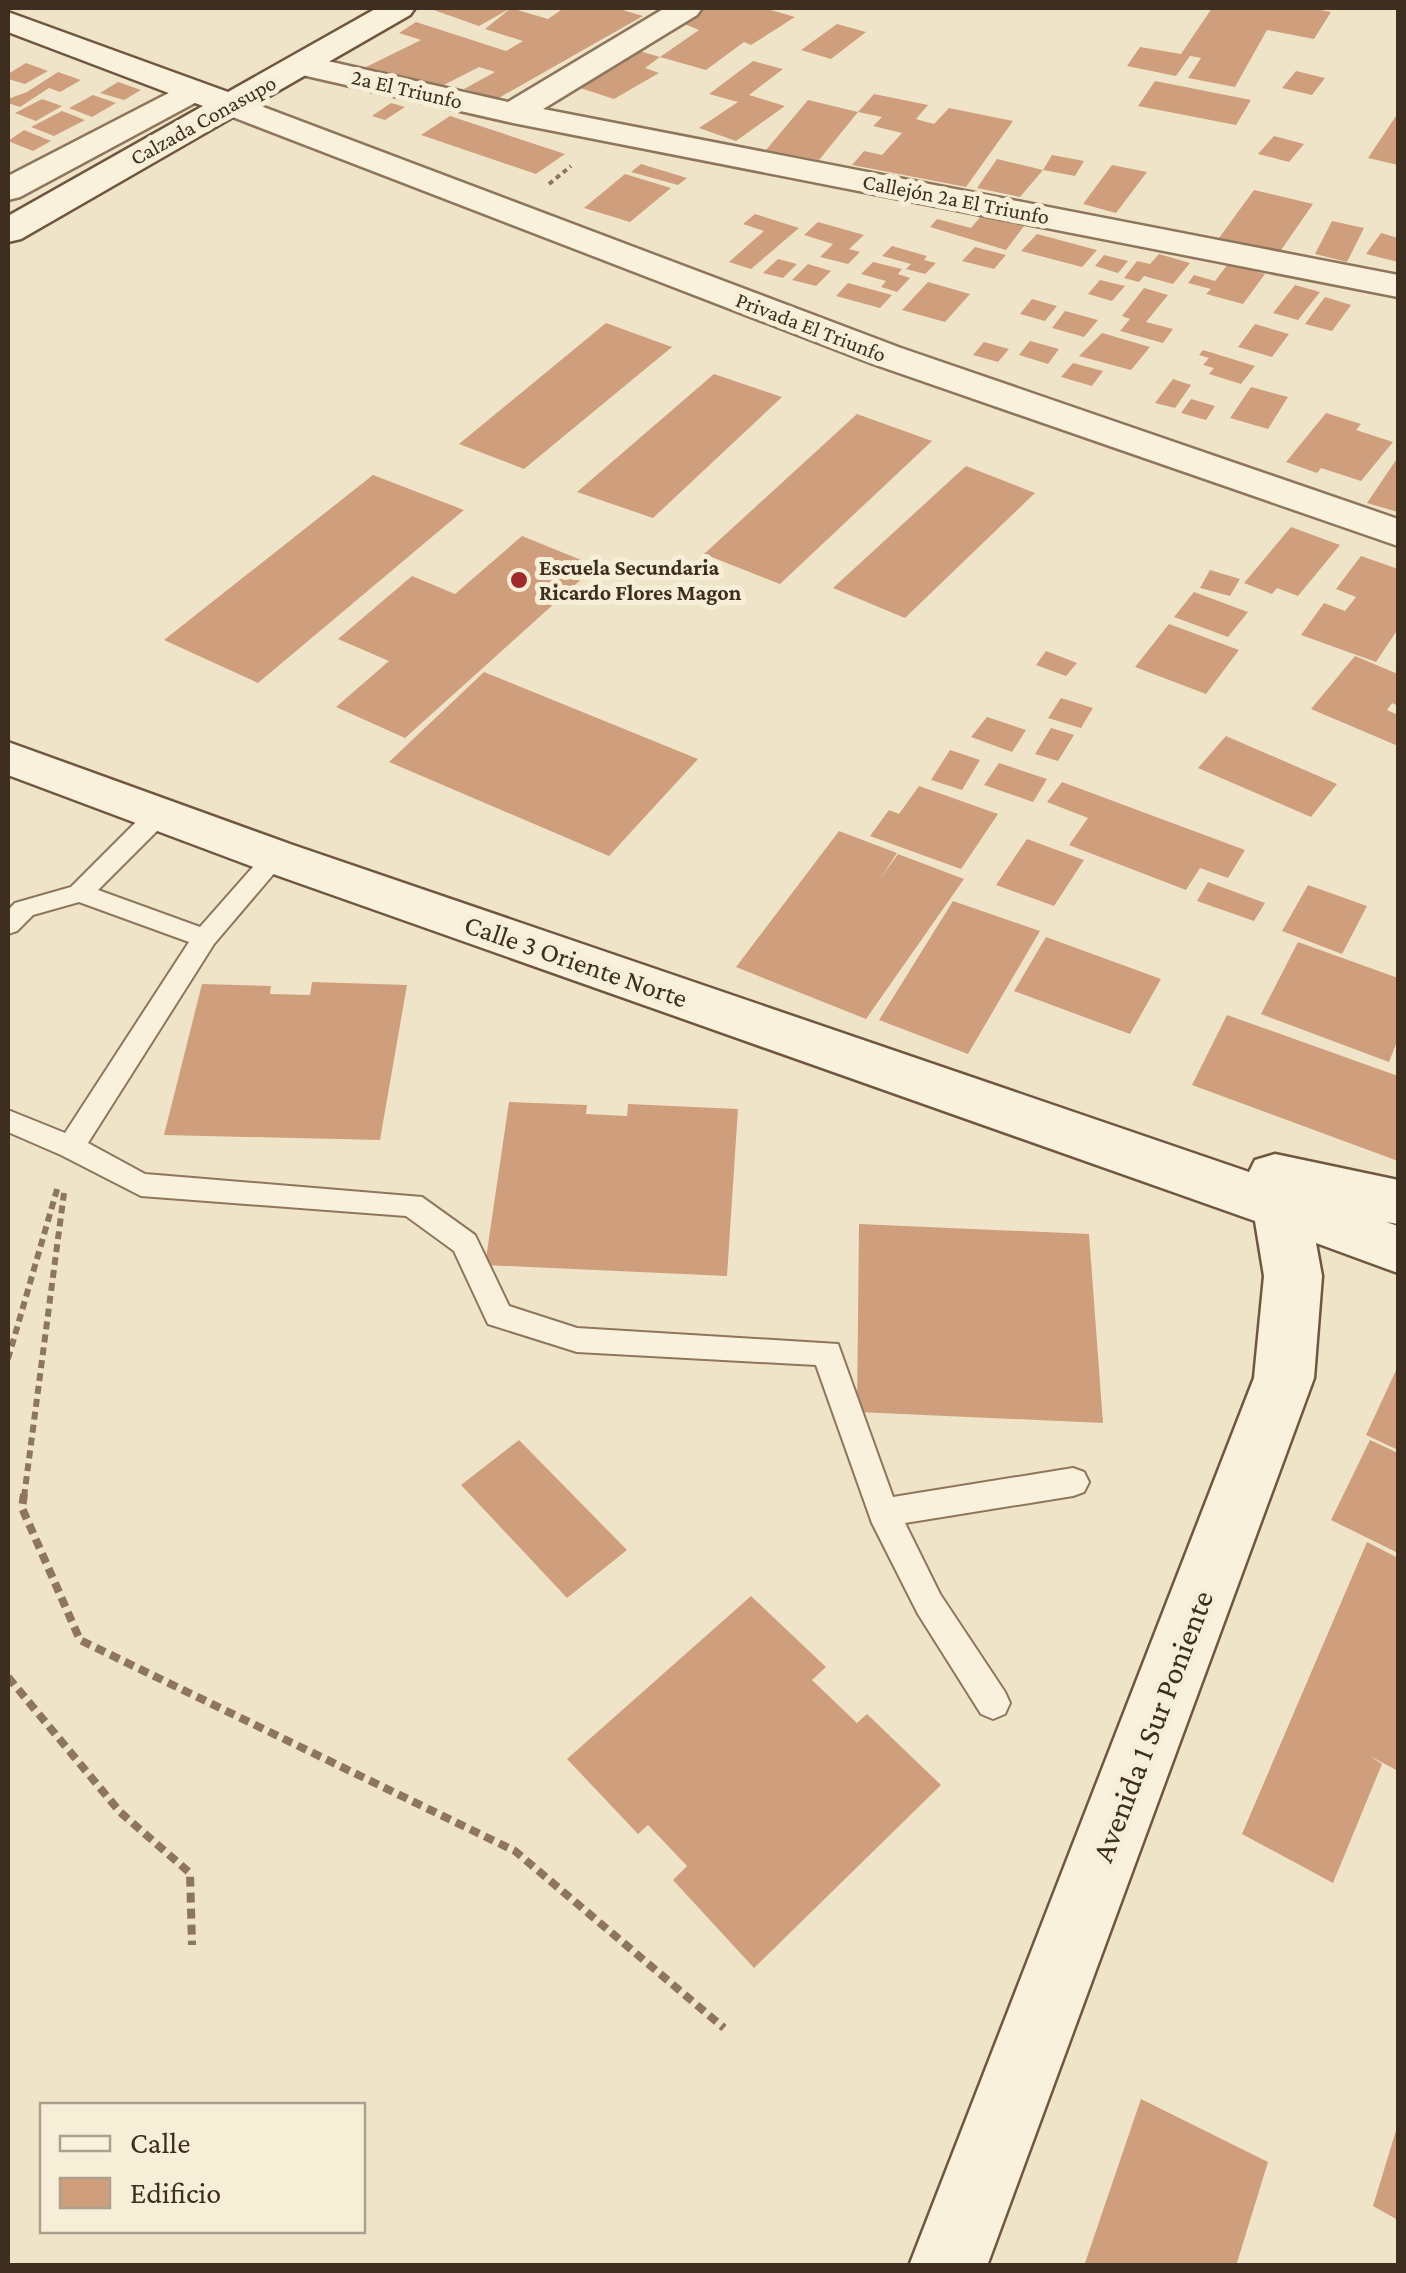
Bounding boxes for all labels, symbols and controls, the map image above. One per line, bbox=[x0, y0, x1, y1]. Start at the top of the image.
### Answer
street label: 2a El Triunfo bbox=[349, 64, 465, 114]
street label: Calzada Conasupo bbox=[126, 70, 280, 170]
street label: Callejón 2a El Triunfo bbox=[861, 169, 1052, 229]
street label: Privada El Triunfo bbox=[732, 287, 890, 367]
place label: Escuela Secundaria Ricardo Flores Magon bbox=[539, 555, 742, 605]
marker: Escuela Secundaria Ricardo Flores Magon bbox=[508, 569, 530, 591]
street label: Calle 3 Oriente Norte bbox=[461, 908, 691, 1014]
street label: Avenida 1 Sur Poniente bbox=[1084, 1585, 1220, 1867]
legend bbox=[40, 2103, 365, 2233]
text: Calle bbox=[130, 2126, 190, 2159]
text: Edificio bbox=[130, 2176, 221, 2209]

